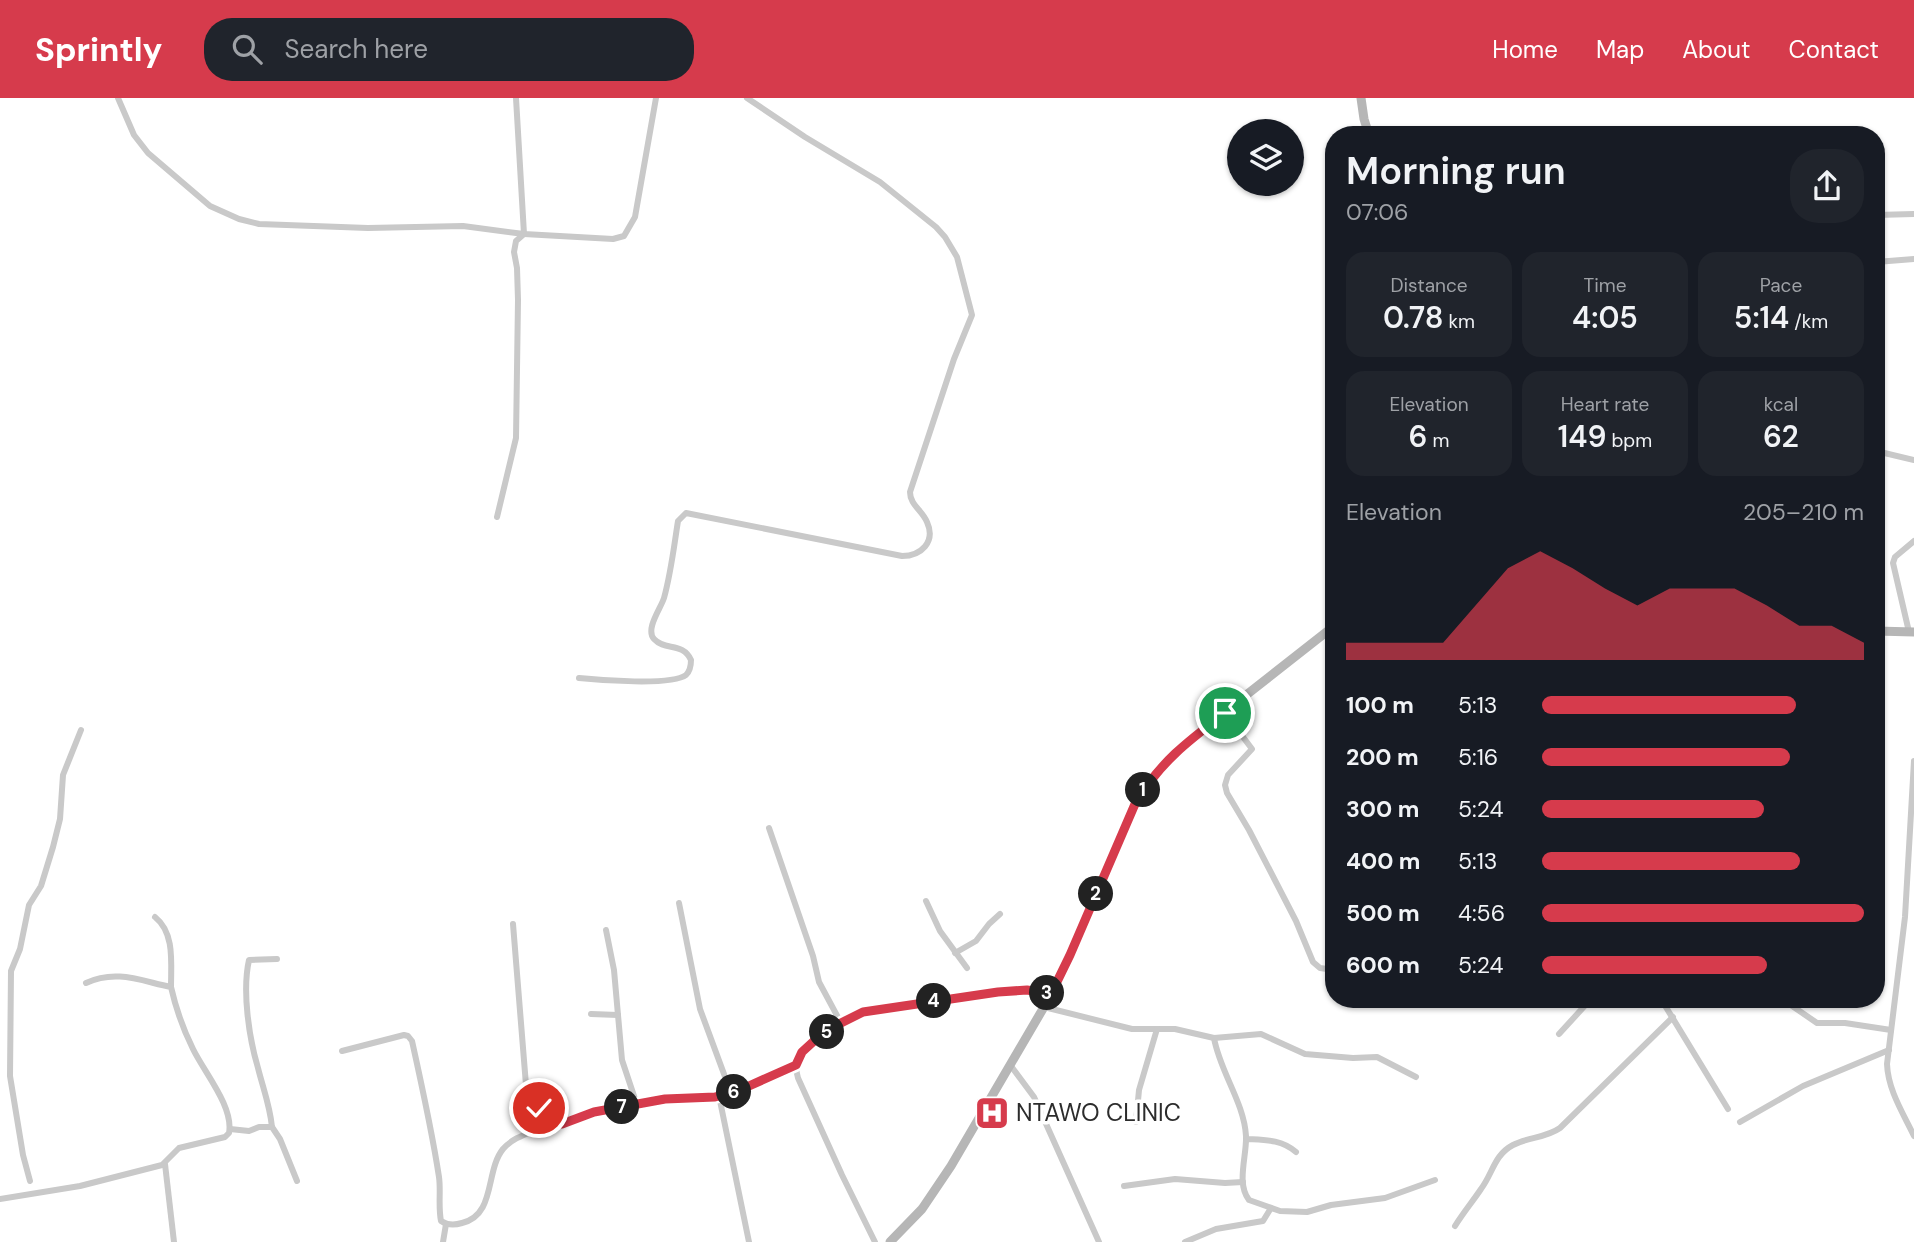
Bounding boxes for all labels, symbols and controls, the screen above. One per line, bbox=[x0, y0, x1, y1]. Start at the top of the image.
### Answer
search box bbox=[204, 18, 694, 81]
text: Sprintly bbox=[35, 28, 162, 71]
icon: search bbox=[228, 30, 266, 68]
text: Search here bbox=[284, 32, 428, 66]
text: Home bbox=[1492, 34, 1558, 65]
text: Map bbox=[1596, 34, 1644, 65]
text: About bbox=[1682, 34, 1751, 65]
text: Contact bbox=[1789, 34, 1879, 65]
map controls bbox=[1227, 119, 1304, 196]
button: layers bbox=[1227, 119, 1304, 196]
text: Morning run bbox=[1346, 146, 1566, 196]
button: share bbox=[1790, 149, 1864, 223]
text: 07:06 bbox=[1346, 197, 1409, 227]
text: Distance bbox=[1390, 273, 1468, 298]
text: Time bbox=[1584, 273, 1626, 298]
text: Pace bbox=[1760, 273, 1802, 298]
text: 0.78 bbox=[1383, 298, 1443, 337]
text: 4:05 bbox=[1572, 298, 1638, 337]
text: 5:14 bbox=[1734, 298, 1789, 337]
text: km bbox=[1443, 309, 1475, 334]
text: /km bbox=[1789, 309, 1828, 334]
text: Elevation bbox=[1389, 392, 1469, 417]
text: Heart rate bbox=[1561, 392, 1649, 417]
text: kcal bbox=[1764, 392, 1798, 417]
text: 6 bbox=[1409, 417, 1428, 456]
text: 149 bbox=[1558, 417, 1606, 456]
text: 62 bbox=[1763, 417, 1799, 456]
text: m bbox=[1428, 428, 1449, 453]
text: bpm bbox=[1606, 428, 1652, 453]
text: Elevation bbox=[1346, 497, 1442, 527]
text: 205–210 m bbox=[1743, 497, 1864, 527]
pin bbox=[1195, 683, 1255, 743]
text: 100 m bbox=[1346, 690, 1414, 720]
text: 5:13 bbox=[1458, 690, 1497, 720]
icon: arrive bbox=[1206, 694, 1244, 732]
text: 200 m bbox=[1346, 742, 1419, 772]
text: 5:16 bbox=[1458, 742, 1498, 772]
pin: 1 bbox=[1126, 772, 1160, 808]
text: 1 bbox=[1139, 777, 1146, 802]
text: 300 m bbox=[1346, 794, 1419, 824]
text: 5:24 bbox=[1458, 794, 1504, 824]
text: 400 m bbox=[1346, 846, 1420, 876]
text: 5:13 bbox=[1458, 846, 1497, 876]
pin: 2 bbox=[1078, 876, 1114, 912]
text: 2 bbox=[1090, 881, 1101, 906]
text: 500 m bbox=[1346, 898, 1420, 928]
text: 4:56 bbox=[1458, 898, 1505, 928]
text: 600 m bbox=[1346, 950, 1420, 980]
text: 5:24 bbox=[1458, 950, 1504, 980]
pin: 3 bbox=[1030, 976, 1064, 1010]
text: 3 bbox=[1041, 980, 1052, 1005]
pin: 4 bbox=[916, 984, 951, 1018]
text: 4 bbox=[927, 988, 940, 1013]
pin: 5 bbox=[810, 1014, 844, 1049]
text: 5 bbox=[821, 1019, 832, 1044]
pin: 6 bbox=[716, 1074, 752, 1110]
pin bbox=[509, 1078, 569, 1138]
text: 6 bbox=[727, 1079, 740, 1104]
icon: check bbox=[520, 1089, 558, 1127]
pin: 7 bbox=[604, 1090, 640, 1124]
text: 7 bbox=[616, 1094, 627, 1119]
hospital icon: NTAWO CLINIC bbox=[973, 1094, 1011, 1132]
place label: NTAWO CLINIC bbox=[1016, 1097, 1181, 1128]

